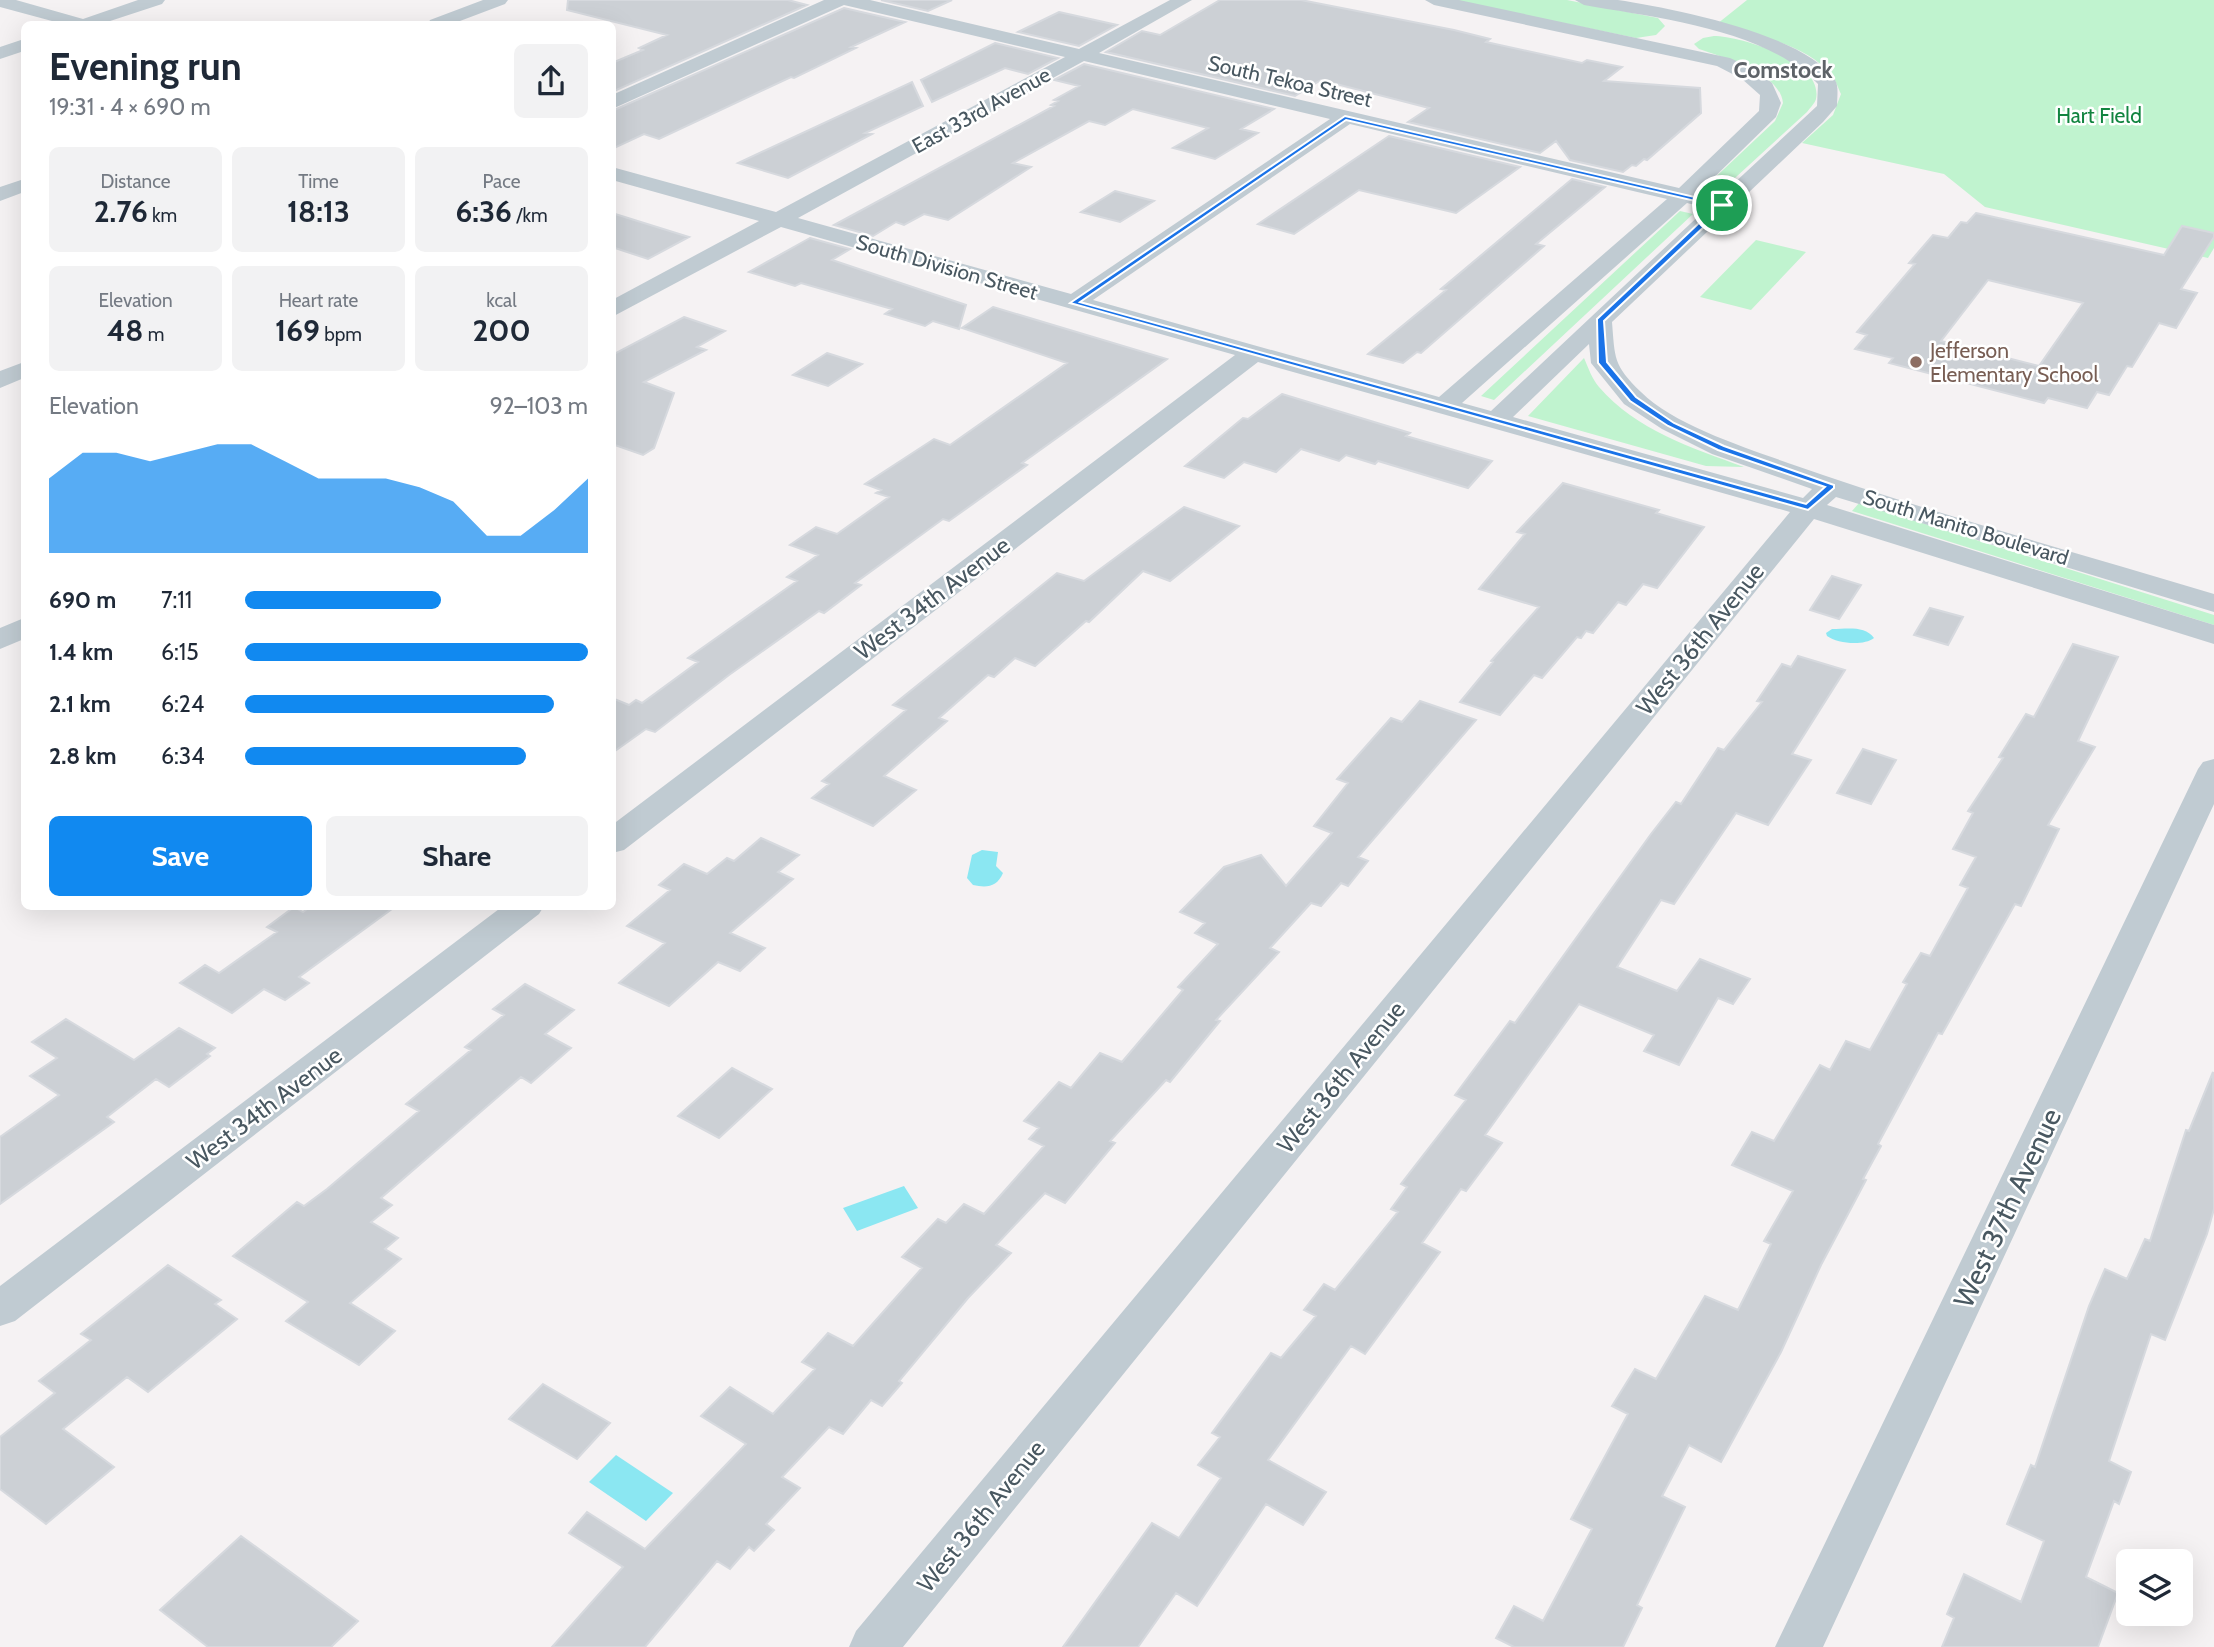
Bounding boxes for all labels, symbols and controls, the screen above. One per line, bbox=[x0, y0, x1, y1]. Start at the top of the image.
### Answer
text: Evening run bbox=[49, 43, 242, 90]
button: share bbox=[514, 44, 588, 118]
street label: South Tekoa Street bbox=[1206, 50, 1374, 112]
district label: Comstock bbox=[1733, 56, 1833, 84]
street label: East 33rd Avenue bbox=[907, 62, 1055, 158]
text: 19:31 · 4 × 690 m bbox=[49, 93, 211, 121]
park label: Hart Field bbox=[2056, 103, 2142, 128]
text: Distance bbox=[101, 170, 170, 193]
text: Time bbox=[298, 170, 339, 193]
text: Pace bbox=[483, 170, 520, 193]
pin bbox=[1692, 175, 1752, 235]
icon: arrive bbox=[1703, 186, 1741, 224]
text: 2.76 bbox=[94, 193, 148, 230]
text: 18:13 bbox=[287, 193, 350, 230]
text: 6:36 bbox=[455, 193, 512, 230]
text: km bbox=[148, 204, 177, 227]
text: /km bbox=[512, 204, 548, 227]
street label: South Division Street bbox=[853, 229, 1041, 305]
text: Elevation bbox=[98, 289, 173, 312]
text: Heart rate bbox=[279, 289, 358, 312]
text: kcal bbox=[486, 289, 517, 312]
text: 48 bbox=[107, 312, 143, 349]
text: 169 bbox=[275, 312, 320, 349]
text: 200 bbox=[472, 312, 531, 349]
text: m bbox=[143, 323, 164, 346]
text: bpm bbox=[320, 323, 362, 346]
place label: Jefferson Elementary School bbox=[1929, 338, 2098, 387]
marker: Jefferson Elementary School bbox=[1908, 354, 1924, 370]
text: Elevation bbox=[49, 392, 139, 420]
text: 92–103 m bbox=[490, 392, 588, 420]
street label: South Manito Boulevard bbox=[1860, 484, 2072, 570]
street label: West 34th Avenue bbox=[849, 530, 1015, 666]
street label: West 36th Avenue bbox=[1630, 557, 1770, 721]
text: 690 m bbox=[49, 586, 116, 614]
text: 7:11 bbox=[161, 586, 192, 614]
text: 1.4 km bbox=[49, 638, 113, 666]
text: 6:15 bbox=[161, 638, 199, 666]
text: 2.1 km bbox=[49, 690, 111, 718]
text: 6:24 bbox=[161, 690, 204, 718]
text: 2.8 km bbox=[49, 742, 116, 770]
text: 6:34 bbox=[161, 742, 205, 770]
button: Save bbox=[49, 816, 312, 896]
button: Share bbox=[326, 816, 588, 896]
street label: West 36th Avenue bbox=[1271, 995, 1411, 1159]
street label: West 34th Avenue bbox=[181, 1040, 347, 1176]
street label: West 37th Avenue bbox=[1946, 1103, 2068, 1313]
street label: West 36th Avenue bbox=[911, 1434, 1051, 1598]
map controls bbox=[2116, 1549, 2193, 1626]
button: layers bbox=[2116, 1549, 2193, 1626]

